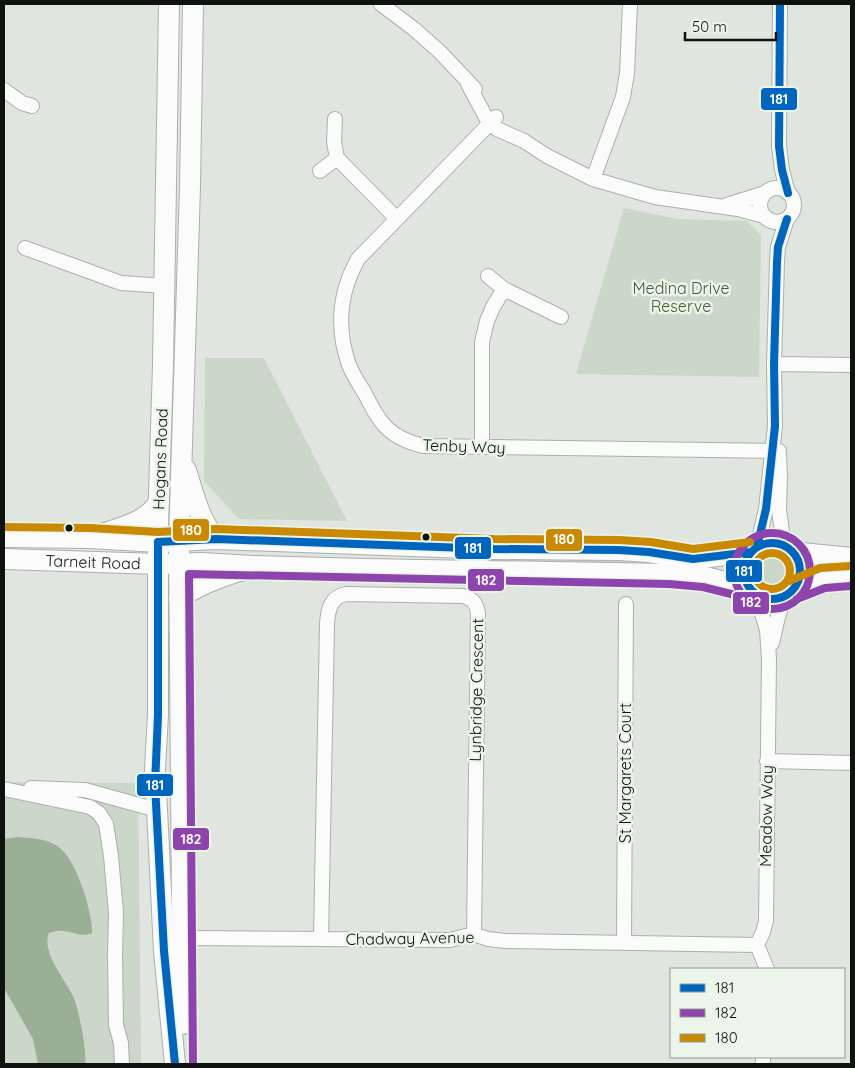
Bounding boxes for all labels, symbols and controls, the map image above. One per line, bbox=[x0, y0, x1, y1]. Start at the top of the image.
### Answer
scale bar bbox=[685, 10, 776, 42]
text: 50 m bbox=[692, 17, 727, 36]
line badge: 181 bbox=[760, 87, 798, 111]
text: 181 bbox=[770, 90, 788, 108]
park label: Medina Drive Reserve bbox=[632, 278, 730, 316]
street label: Hogans Road bbox=[148, 408, 172, 510]
street label: Tenby Way bbox=[422, 435, 506, 457]
line badge: 180 bbox=[172, 518, 210, 542]
text: 180 bbox=[180, 521, 202, 539]
unlabelled marker bbox=[64, 523, 74, 533]
line badge: 180 bbox=[545, 528, 583, 552]
text: 180 bbox=[553, 530, 575, 548]
unlabelled marker bbox=[421, 532, 431, 542]
line badge: 181 bbox=[454, 536, 492, 560]
text: 181 bbox=[464, 539, 482, 557]
street label: Tarneit Road bbox=[45, 550, 141, 573]
line badge: 181 bbox=[725, 559, 763, 583]
text: 181 bbox=[735, 562, 753, 580]
line badge: 182 bbox=[467, 568, 505, 592]
text: 182 bbox=[475, 571, 497, 589]
line badge: 182 bbox=[732, 591, 770, 615]
text: 182 bbox=[740, 593, 762, 611]
street label: Lynbridge Crescent bbox=[465, 618, 487, 762]
street label: St Margarets Court bbox=[615, 703, 635, 843]
street label: Meadow Way bbox=[755, 765, 777, 867]
line badge: 181 bbox=[136, 773, 174, 797]
text: 181 bbox=[146, 776, 164, 794]
line badge: 182 bbox=[172, 827, 210, 851]
text: 182 bbox=[180, 830, 202, 848]
street label: Chadway Avenue bbox=[345, 927, 475, 949]
legend bbox=[670, 968, 845, 1058]
text: 181 bbox=[715, 978, 734, 997]
text: 182 bbox=[715, 1003, 737, 1022]
text: 180 bbox=[715, 1028, 738, 1047]

